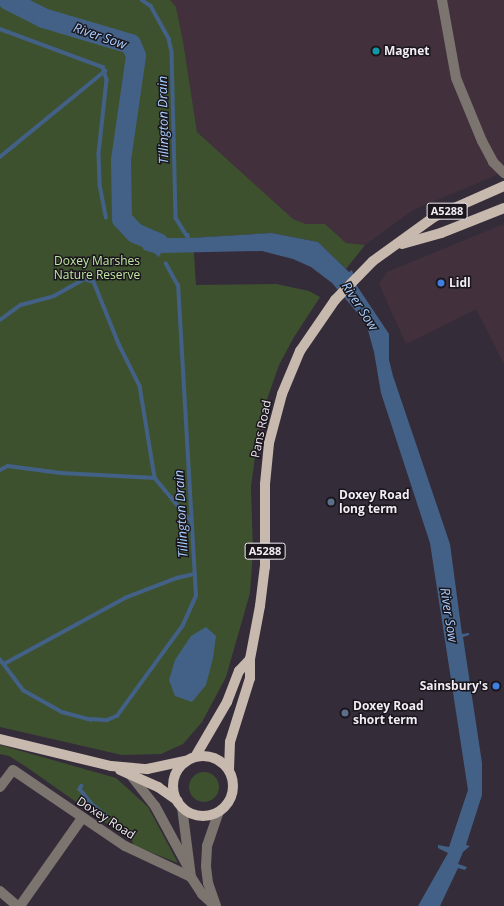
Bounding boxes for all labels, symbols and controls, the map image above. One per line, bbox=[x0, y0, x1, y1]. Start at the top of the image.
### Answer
water label: River Sow bbox=[72, 20, 128, 52]
place label: Magnet bbox=[384, 44, 430, 58]
marker: Magnet bbox=[371, 46, 381, 56]
water label: Tillington Drain bbox=[154, 76, 172, 164]
road number: A5288 bbox=[426, 202, 468, 220]
park label: Doxey Marshes Nature Reserve bbox=[54, 254, 140, 282]
place label: Lidl bbox=[449, 276, 471, 290]
marker: Lidl bbox=[436, 278, 446, 288]
water label: River Sow bbox=[339, 279, 381, 333]
street label: Pans Road bbox=[248, 399, 274, 459]
water label: Tillington Drain bbox=[171, 470, 191, 558]
place label: Doxey Road long term bbox=[339, 488, 409, 516]
marker: Doxey Road long term bbox=[326, 497, 336, 507]
road number: A5288 bbox=[244, 542, 286, 560]
water label: River Sow bbox=[437, 587, 461, 643]
place label: Sainsbury's bbox=[420, 679, 488, 693]
marker: Sainsbury's bbox=[491, 681, 501, 691]
place label: Doxey Road short term bbox=[353, 699, 423, 727]
marker: Doxey Road short term bbox=[340, 708, 350, 718]
street label: Doxey Road bbox=[74, 794, 138, 842]

